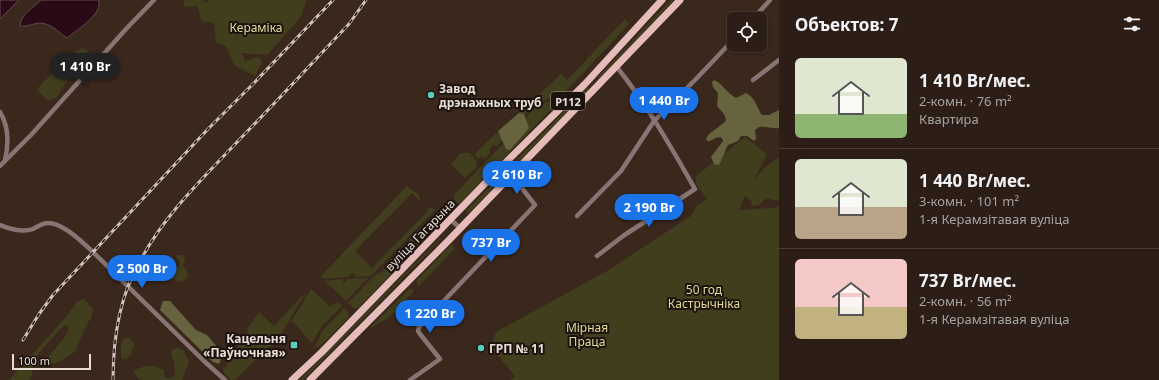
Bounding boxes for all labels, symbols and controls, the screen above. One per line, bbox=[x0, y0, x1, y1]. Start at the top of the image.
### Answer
map controls bbox=[727, 12, 767, 52]
button: locate bbox=[727, 12, 767, 52]
text: Объектов: 7 bbox=[795, 13, 898, 36]
icon: filters bbox=[1121, 13, 1143, 35]
park label: Кераміка bbox=[230, 19, 282, 36]
pin: 1 410 Br bbox=[44, 53, 126, 87]
text: 1 410 Br bbox=[60, 57, 110, 75]
text: 1 410 Br/мес. bbox=[919, 69, 1031, 92]
icon: home bbox=[827, 74, 875, 122]
place label: Завод дрэнажных труб bbox=[439, 80, 542, 111]
pin: 1 440 Br bbox=[623, 87, 705, 121]
marker: Завод дрэнажных труб bbox=[426, 90, 436, 100]
text: 1 440 Br bbox=[639, 91, 689, 109]
road number: Р112 bbox=[551, 92, 585, 110]
text: 2-комн. · 76 m² bbox=[919, 92, 1012, 110]
text: Квартира bbox=[919, 110, 979, 128]
pin: 2 610 Br bbox=[476, 161, 558, 195]
text: 2 610 Br bbox=[492, 165, 542, 183]
text: 1 440 Br/мес. bbox=[919, 169, 1031, 192]
icon: home bbox=[827, 175, 875, 223]
text: 3-комн. · 101 m² bbox=[919, 192, 1019, 210]
pin: 2 190 Br bbox=[608, 194, 690, 228]
street label: вуліца Гагарына bbox=[381, 195, 459, 275]
text: 2 190 Br bbox=[624, 198, 674, 216]
text: 1-я Керамзітавая вуліца bbox=[919, 210, 1069, 228]
pin: 737 Br bbox=[458, 229, 524, 263]
text: 737 Br bbox=[471, 233, 511, 251]
pin: 2 500 Br bbox=[101, 255, 183, 289]
text: 2 500 Br bbox=[117, 259, 167, 277]
text: 737 Br/мес. bbox=[919, 269, 1016, 292]
icon: home bbox=[827, 275, 875, 323]
park label: 50 год Кастрычніка bbox=[668, 281, 740, 312]
text: 2-комн. · 56 m² bbox=[919, 292, 1012, 310]
pin: 1 220 Br bbox=[389, 300, 471, 334]
text: 1 220 Br bbox=[405, 304, 455, 322]
text: 1-я Керамзітавая вуліца bbox=[919, 310, 1069, 328]
park label: Мірная Праца bbox=[566, 319, 608, 350]
place label: Кацельня «Паўночная» bbox=[203, 330, 286, 361]
marker: Кацельня «Паўночная» bbox=[289, 340, 299, 350]
place label: ГРП № 11 bbox=[489, 340, 545, 357]
marker: ГРП № 11 bbox=[476, 343, 486, 353]
scale bar bbox=[12, 352, 91, 371]
text: 100 m bbox=[18, 353, 50, 368]

